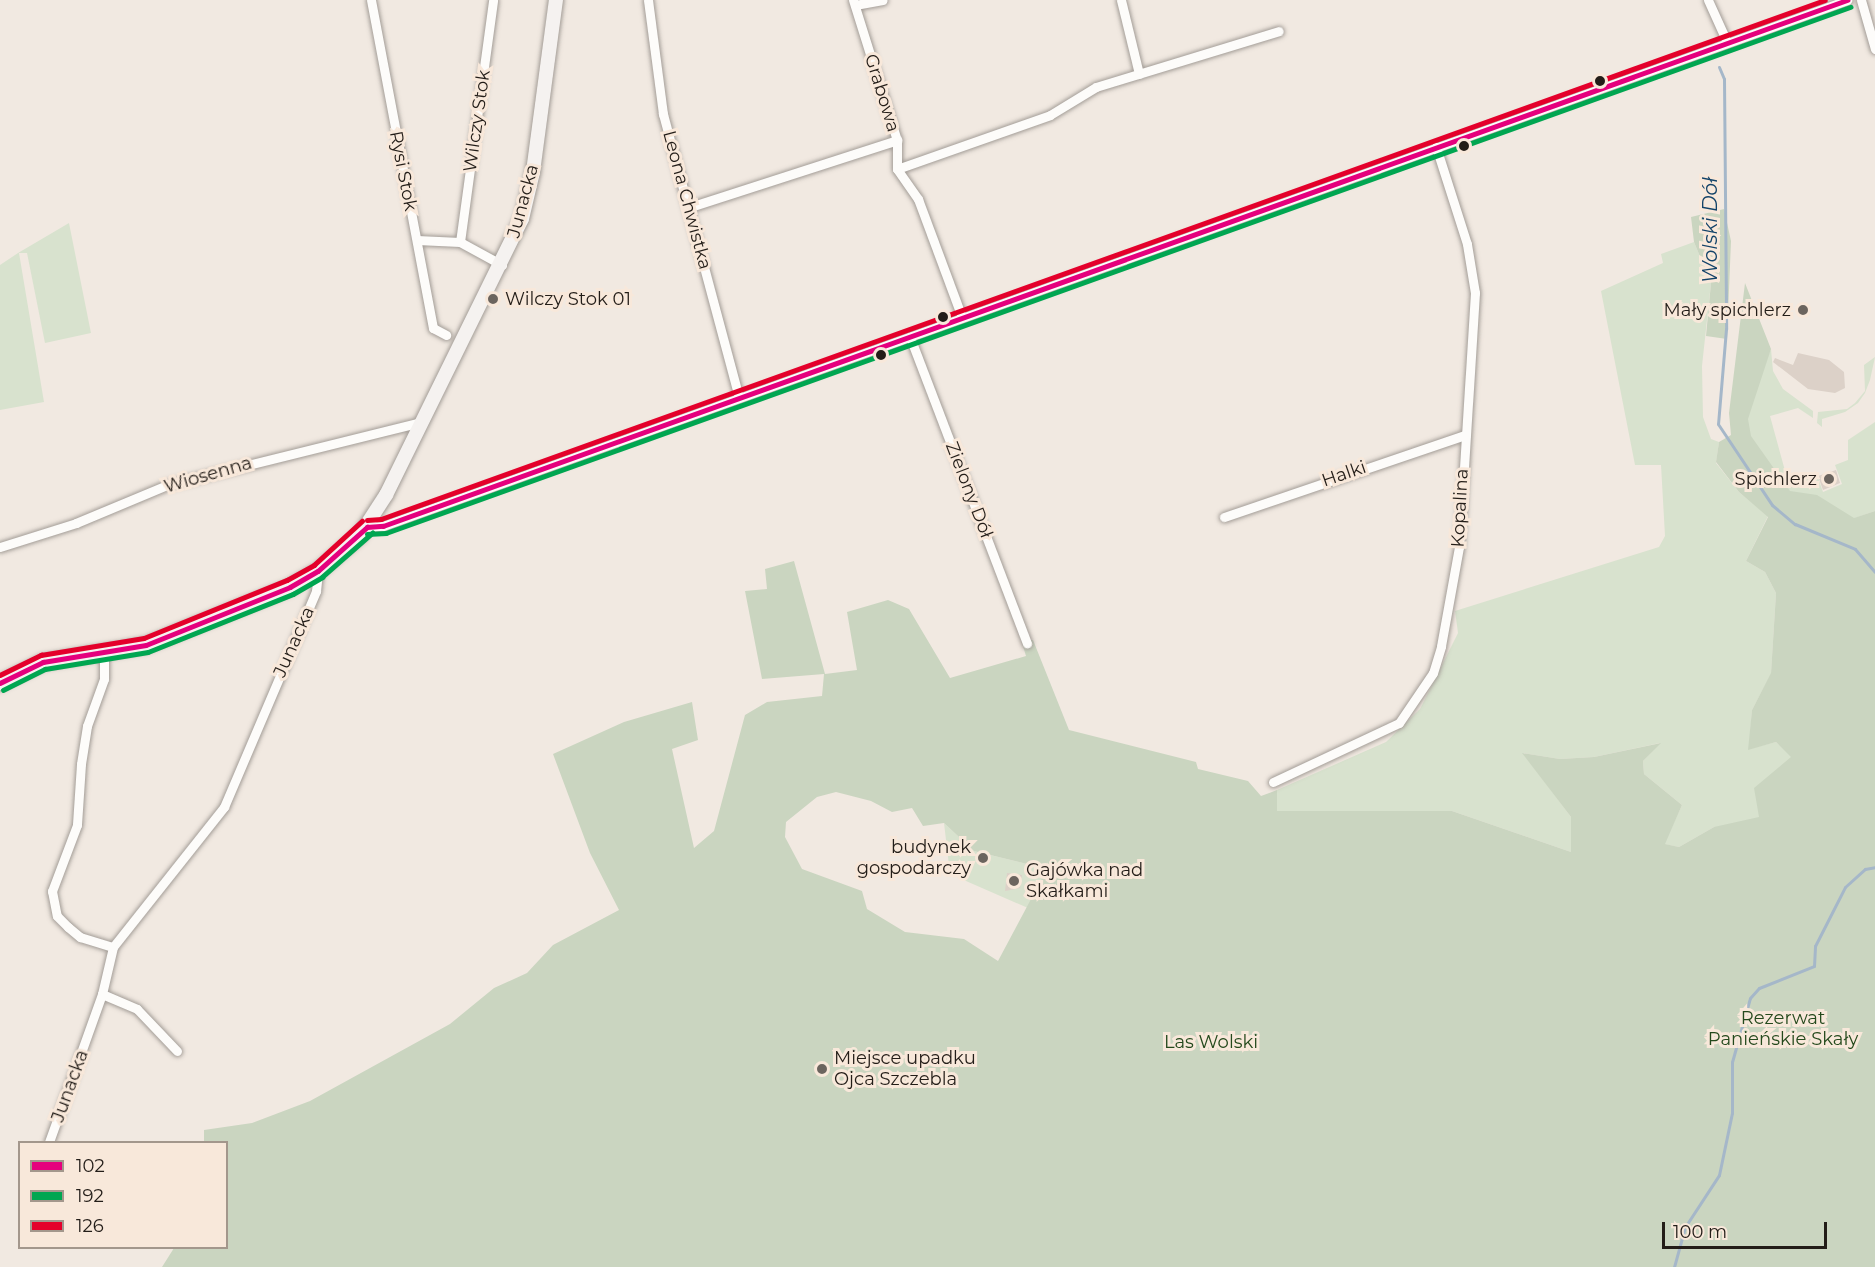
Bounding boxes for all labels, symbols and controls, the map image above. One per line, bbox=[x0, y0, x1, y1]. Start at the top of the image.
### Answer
street label: Grabowa bbox=[860, 51, 904, 135]
street label: Wilczy Stok bbox=[459, 69, 495, 173]
unlabelled marker bbox=[1594, 75, 1606, 87]
street label: Leona Chwistka bbox=[658, 128, 716, 272]
street label: Rysi Stok bbox=[385, 129, 421, 213]
unlabelled marker bbox=[1458, 140, 1470, 152]
street label: Junacka bbox=[503, 162, 543, 240]
water label: Wolski Dół bbox=[1698, 177, 1722, 283]
place label: Wilczy Stok 01 bbox=[505, 288, 631, 310]
marker: Wilczy Stok 01 bbox=[486, 292, 500, 306]
place label: Mały spichlerz bbox=[1664, 299, 1791, 321]
marker: Mały spichlerz bbox=[1796, 303, 1810, 317]
unlabelled marker bbox=[937, 311, 949, 323]
unlabelled marker bbox=[875, 349, 887, 361]
street label: Zielony Dół bbox=[941, 439, 997, 541]
street label: Wiosenna bbox=[162, 452, 254, 498]
street label: Halki bbox=[1319, 456, 1369, 492]
street label: Kopalina bbox=[1447, 468, 1473, 548]
place label: Spichlerz bbox=[1735, 468, 1817, 490]
marker: Spichlerz bbox=[1822, 472, 1836, 486]
street label: Junacka bbox=[269, 603, 319, 681]
place label: budynek gospodarczy bbox=[857, 837, 971, 880]
marker: budynek gospodarczy bbox=[976, 851, 990, 865]
place label: Gajówka nad Skałkami bbox=[1026, 860, 1143, 902]
marker: Gajówka nad Skałkami bbox=[1007, 874, 1021, 888]
park label: Rezerwat Panieńskie Skały bbox=[1708, 1008, 1858, 1050]
park label: Las Wolski bbox=[1164, 1031, 1258, 1053]
street label: Junacka bbox=[47, 1047, 93, 1125]
place label: Miejsce upadku Ojca Szczebla bbox=[834, 1048, 976, 1090]
marker: Miejsce upadku Ojca Szczebla bbox=[815, 1062, 829, 1076]
legend bbox=[18, 1141, 228, 1249]
text: 102 bbox=[76, 1155, 105, 1177]
text: 192 bbox=[76, 1185, 104, 1207]
scale bar bbox=[1665, 1210, 1830, 1248]
text: 126 bbox=[76, 1215, 104, 1237]
text: 100 m bbox=[1673, 1221, 1727, 1243]

